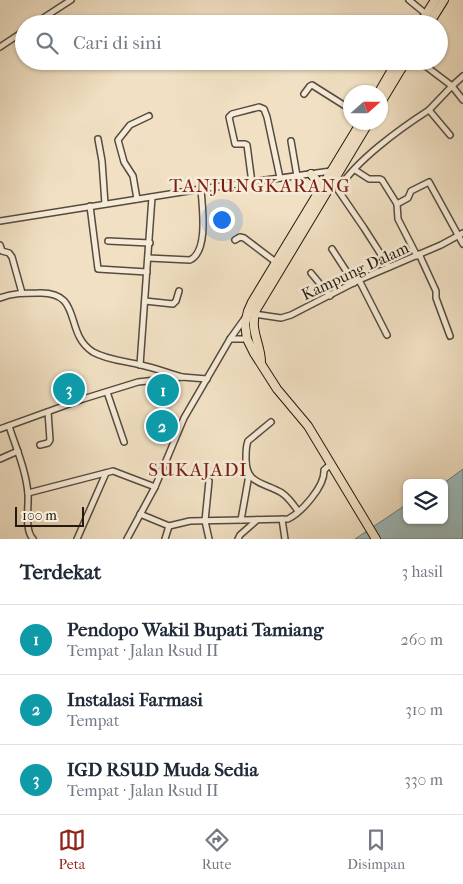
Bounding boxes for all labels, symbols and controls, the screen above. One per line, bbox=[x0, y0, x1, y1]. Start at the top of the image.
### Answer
search box bbox=[15, 15, 448, 70]
icon: search bbox=[33, 29, 61, 57]
text: Cari di sini bbox=[73, 32, 162, 54]
north arrow bbox=[343, 85, 388, 130]
district label: TANJUNGKARANG bbox=[169, 175, 351, 197]
your location bbox=[209, 207, 235, 233]
street label: Kampung Dalam bbox=[298, 238, 412, 304]
pin: 3 bbox=[53, 370, 85, 408]
pin: 1 bbox=[147, 371, 179, 409]
pin: 2 bbox=[146, 407, 178, 445]
district label: SUKAJADI bbox=[148, 459, 248, 481]
map controls bbox=[403, 479, 448, 524]
button: layers bbox=[403, 479, 448, 524]
scale bar bbox=[15, 504, 84, 527]
text: 100 m bbox=[22, 507, 57, 524]
text: Terdekat bbox=[20, 560, 101, 584]
text: 3 hasil bbox=[402, 562, 443, 581]
text: Pendopo Wakil Bupati Tamiang bbox=[67, 619, 323, 641]
text: 1 bbox=[33, 630, 39, 649]
text: 260 m bbox=[401, 630, 443, 649]
text: Tempat · Jalan Rsud II bbox=[67, 641, 218, 660]
text: Instalasi Farmasi bbox=[67, 689, 203, 711]
text: 2 bbox=[32, 700, 40, 719]
text: 310 m bbox=[405, 700, 443, 719]
text: Tempat bbox=[67, 711, 119, 730]
text: IGD RSUD Muda Sedia bbox=[67, 759, 258, 781]
text: 3 bbox=[33, 770, 39, 789]
text: 330 m bbox=[404, 770, 443, 789]
text: Tempat · Jalan Rsud II bbox=[67, 781, 218, 800]
tab: Peta bbox=[58, 826, 86, 873]
tab: Rute bbox=[202, 826, 231, 873]
tab: Disimpan bbox=[347, 826, 405, 873]

